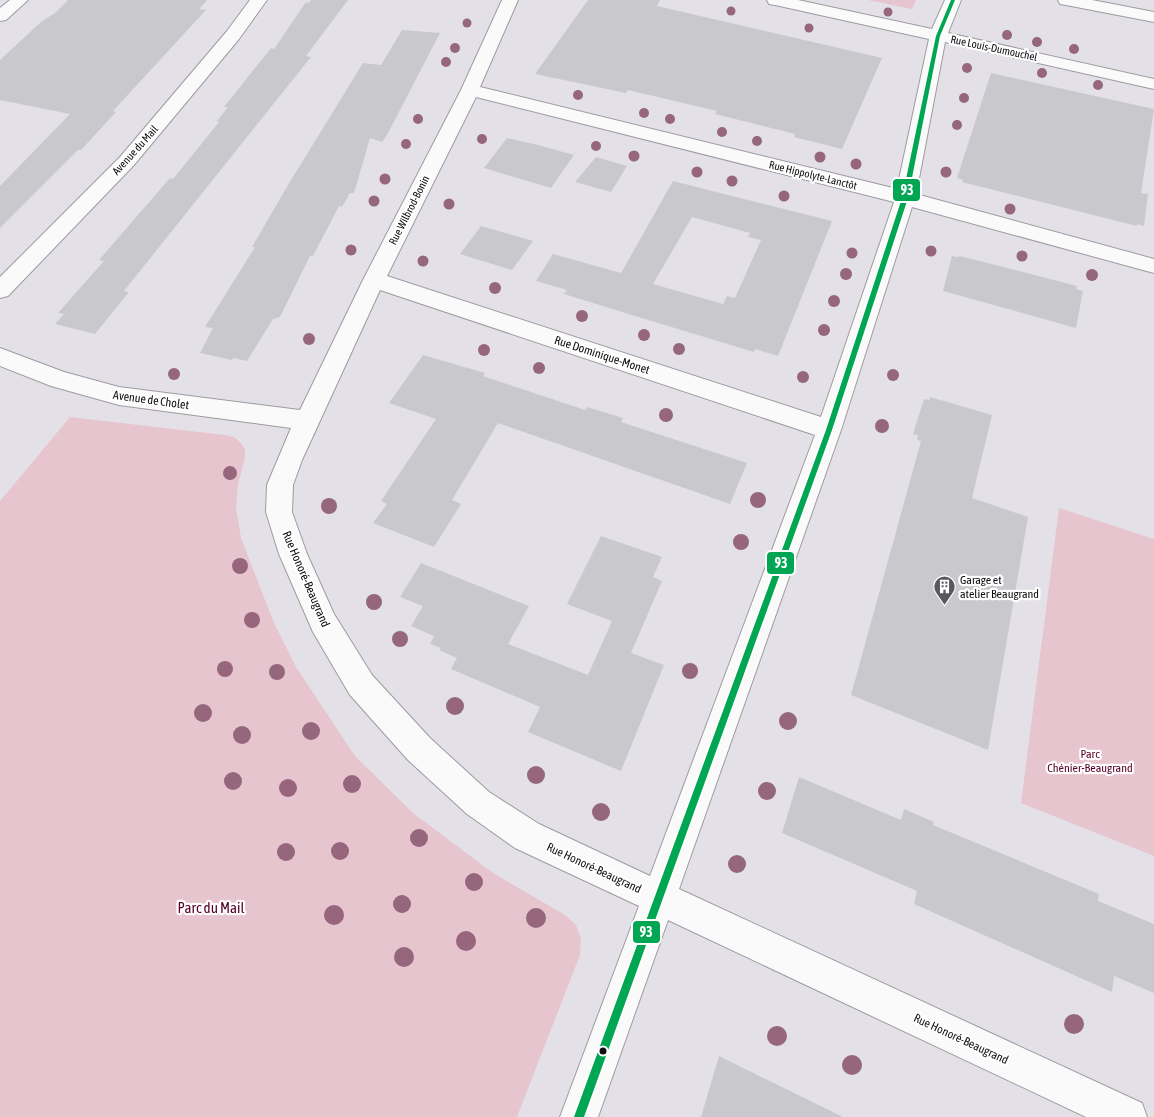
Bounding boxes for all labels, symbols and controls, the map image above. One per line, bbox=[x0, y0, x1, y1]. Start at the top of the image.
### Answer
street label: Rue Louis-Dumouchel bbox=[950, 33, 1039, 63]
street label: Avenue du Mail bbox=[110, 123, 160, 177]
street label: Rue Hippolyte-Lanctôt bbox=[768, 158, 858, 192]
street label: Rue Wilbrod-Bonin bbox=[386, 173, 432, 247]
line badge: 93 bbox=[892, 178, 921, 202]
text: 93 bbox=[900, 182, 914, 198]
street label: Rue Dominique-Monet bbox=[552, 333, 652, 377]
street label: Avenue de Cholet bbox=[112, 388, 190, 412]
street label: Rue Honoré-Beaugrand bbox=[279, 529, 333, 629]
line badge: 93 bbox=[766, 551, 795, 575]
text: 93 bbox=[774, 555, 788, 571]
place label: Garage et atelier Beaugrand bbox=[960, 573, 1039, 601]
building icon: Garage et atelier Beaugrand bbox=[932, 575, 956, 606]
park label: Parc Chénier-Beaugrand bbox=[1047, 747, 1133, 775]
street label: Rue Honoré-Beaugrand bbox=[544, 840, 644, 896]
park label: Parc du Mail bbox=[178, 899, 244, 916]
line badge: 93 bbox=[632, 920, 661, 944]
text: 93 bbox=[639, 924, 653, 940]
street label: Rue Honoré-Beaugrand bbox=[911, 1011, 1011, 1067]
unlabelled marker bbox=[598, 1046, 608, 1056]

